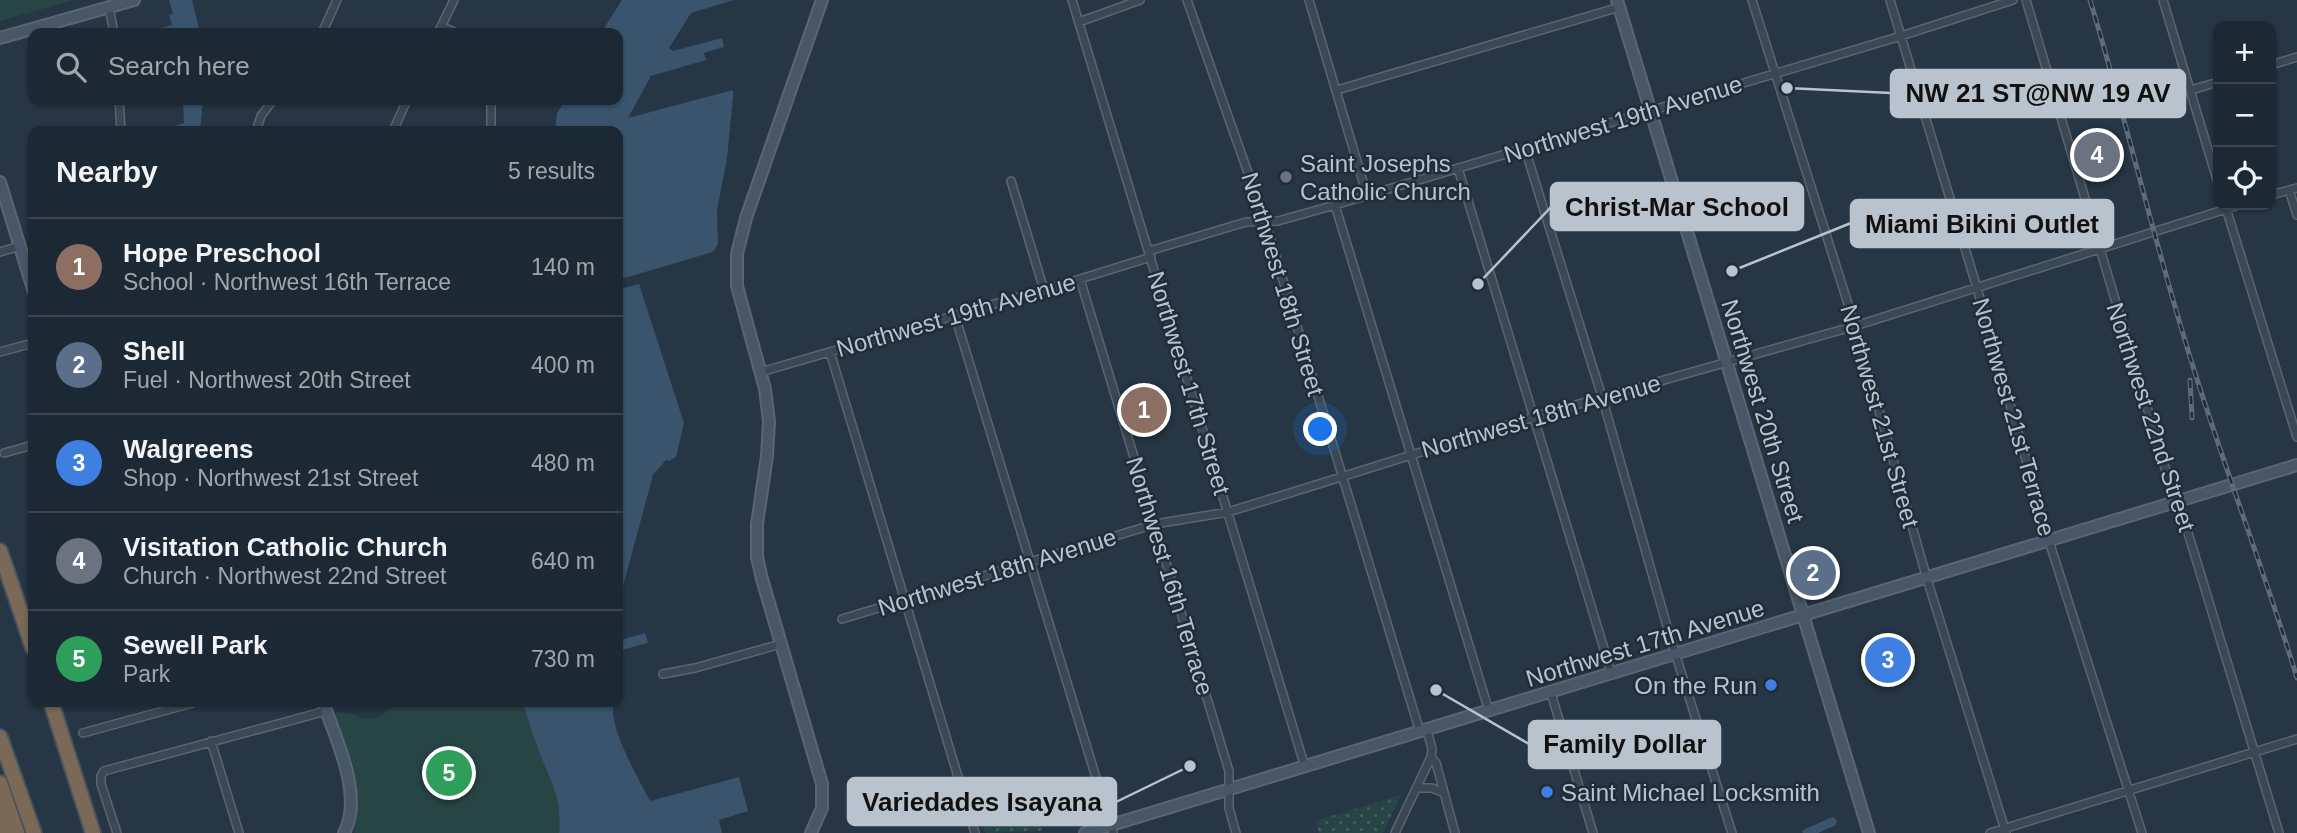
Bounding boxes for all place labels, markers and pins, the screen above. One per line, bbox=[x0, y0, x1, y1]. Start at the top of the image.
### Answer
callout: NW 21 ST@NW 19 AV bbox=[1891, 70, 2185, 117]
pin: 4 bbox=[2074, 129, 2120, 181]
place label: Saint Josephs Catholic Church bbox=[1300, 150, 1471, 205]
marker: Saint Josephs Catholic Church bbox=[1278, 169, 1294, 185]
callout: Christ-Mar School bbox=[1551, 183, 1803, 230]
callout: Miami Bikini Outlet bbox=[1851, 200, 2113, 247]
pin: 1 bbox=[1121, 384, 1167, 436]
pin: 2 bbox=[1790, 547, 1836, 599]
pin: 3 bbox=[1865, 634, 1911, 686]
place label: On the Run bbox=[1634, 672, 1757, 699]
marker: On the Run bbox=[1763, 677, 1779, 693]
callout: Family Dollar bbox=[1529, 721, 1720, 768]
pin: 5 bbox=[426, 747, 472, 799]
callout: Variedades Isayana bbox=[848, 778, 1116, 825]
place label: Saint Michael Locksmith bbox=[1561, 779, 1820, 806]
marker: Saint Michael Locksmith bbox=[1539, 784, 1555, 800]

